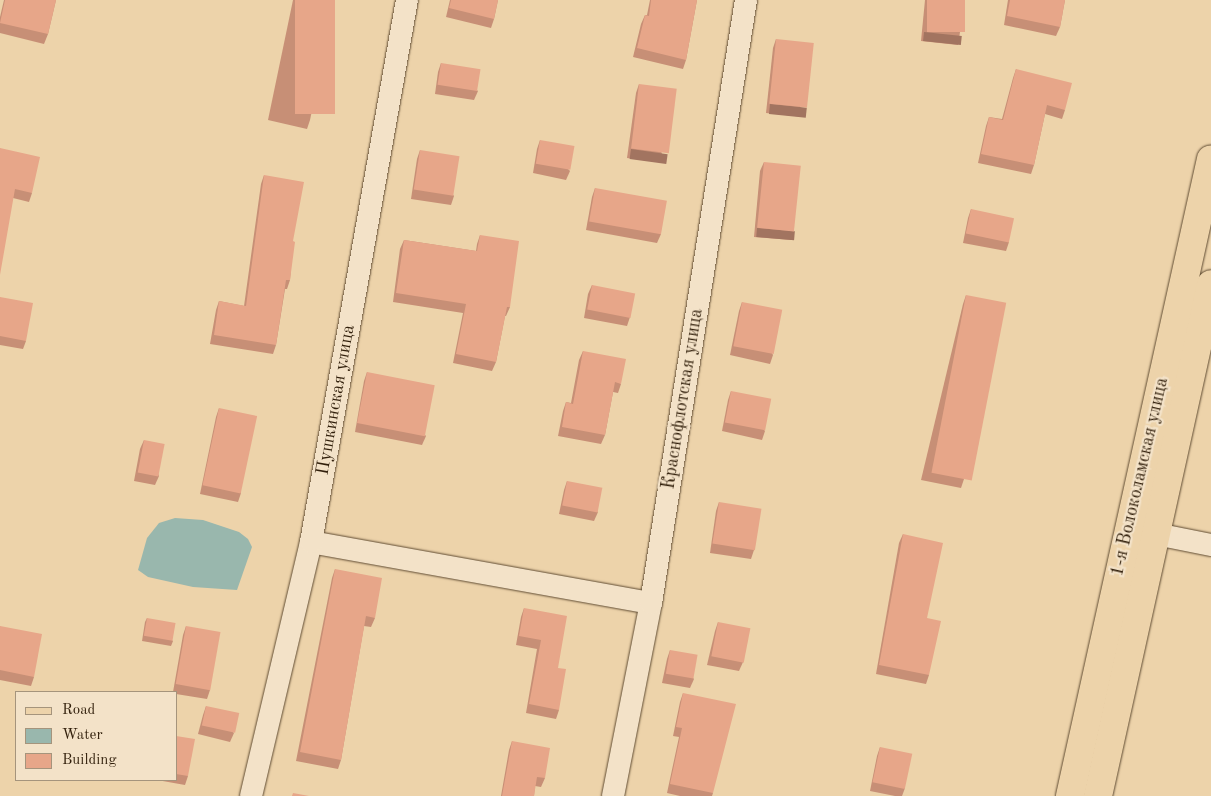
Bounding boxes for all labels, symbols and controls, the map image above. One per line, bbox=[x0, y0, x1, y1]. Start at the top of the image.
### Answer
street label: Краснофлотская улица bbox=[658, 307, 708, 491]
street label: Пушкинская улица bbox=[312, 323, 360, 477]
street label: 1-я Волоколамская улица bbox=[1107, 375, 1173, 579]
legend bbox=[15, 691, 178, 781]
text: Road bbox=[62, 703, 95, 718]
text: Water bbox=[62, 728, 103, 743]
text: Building bbox=[62, 753, 117, 768]

